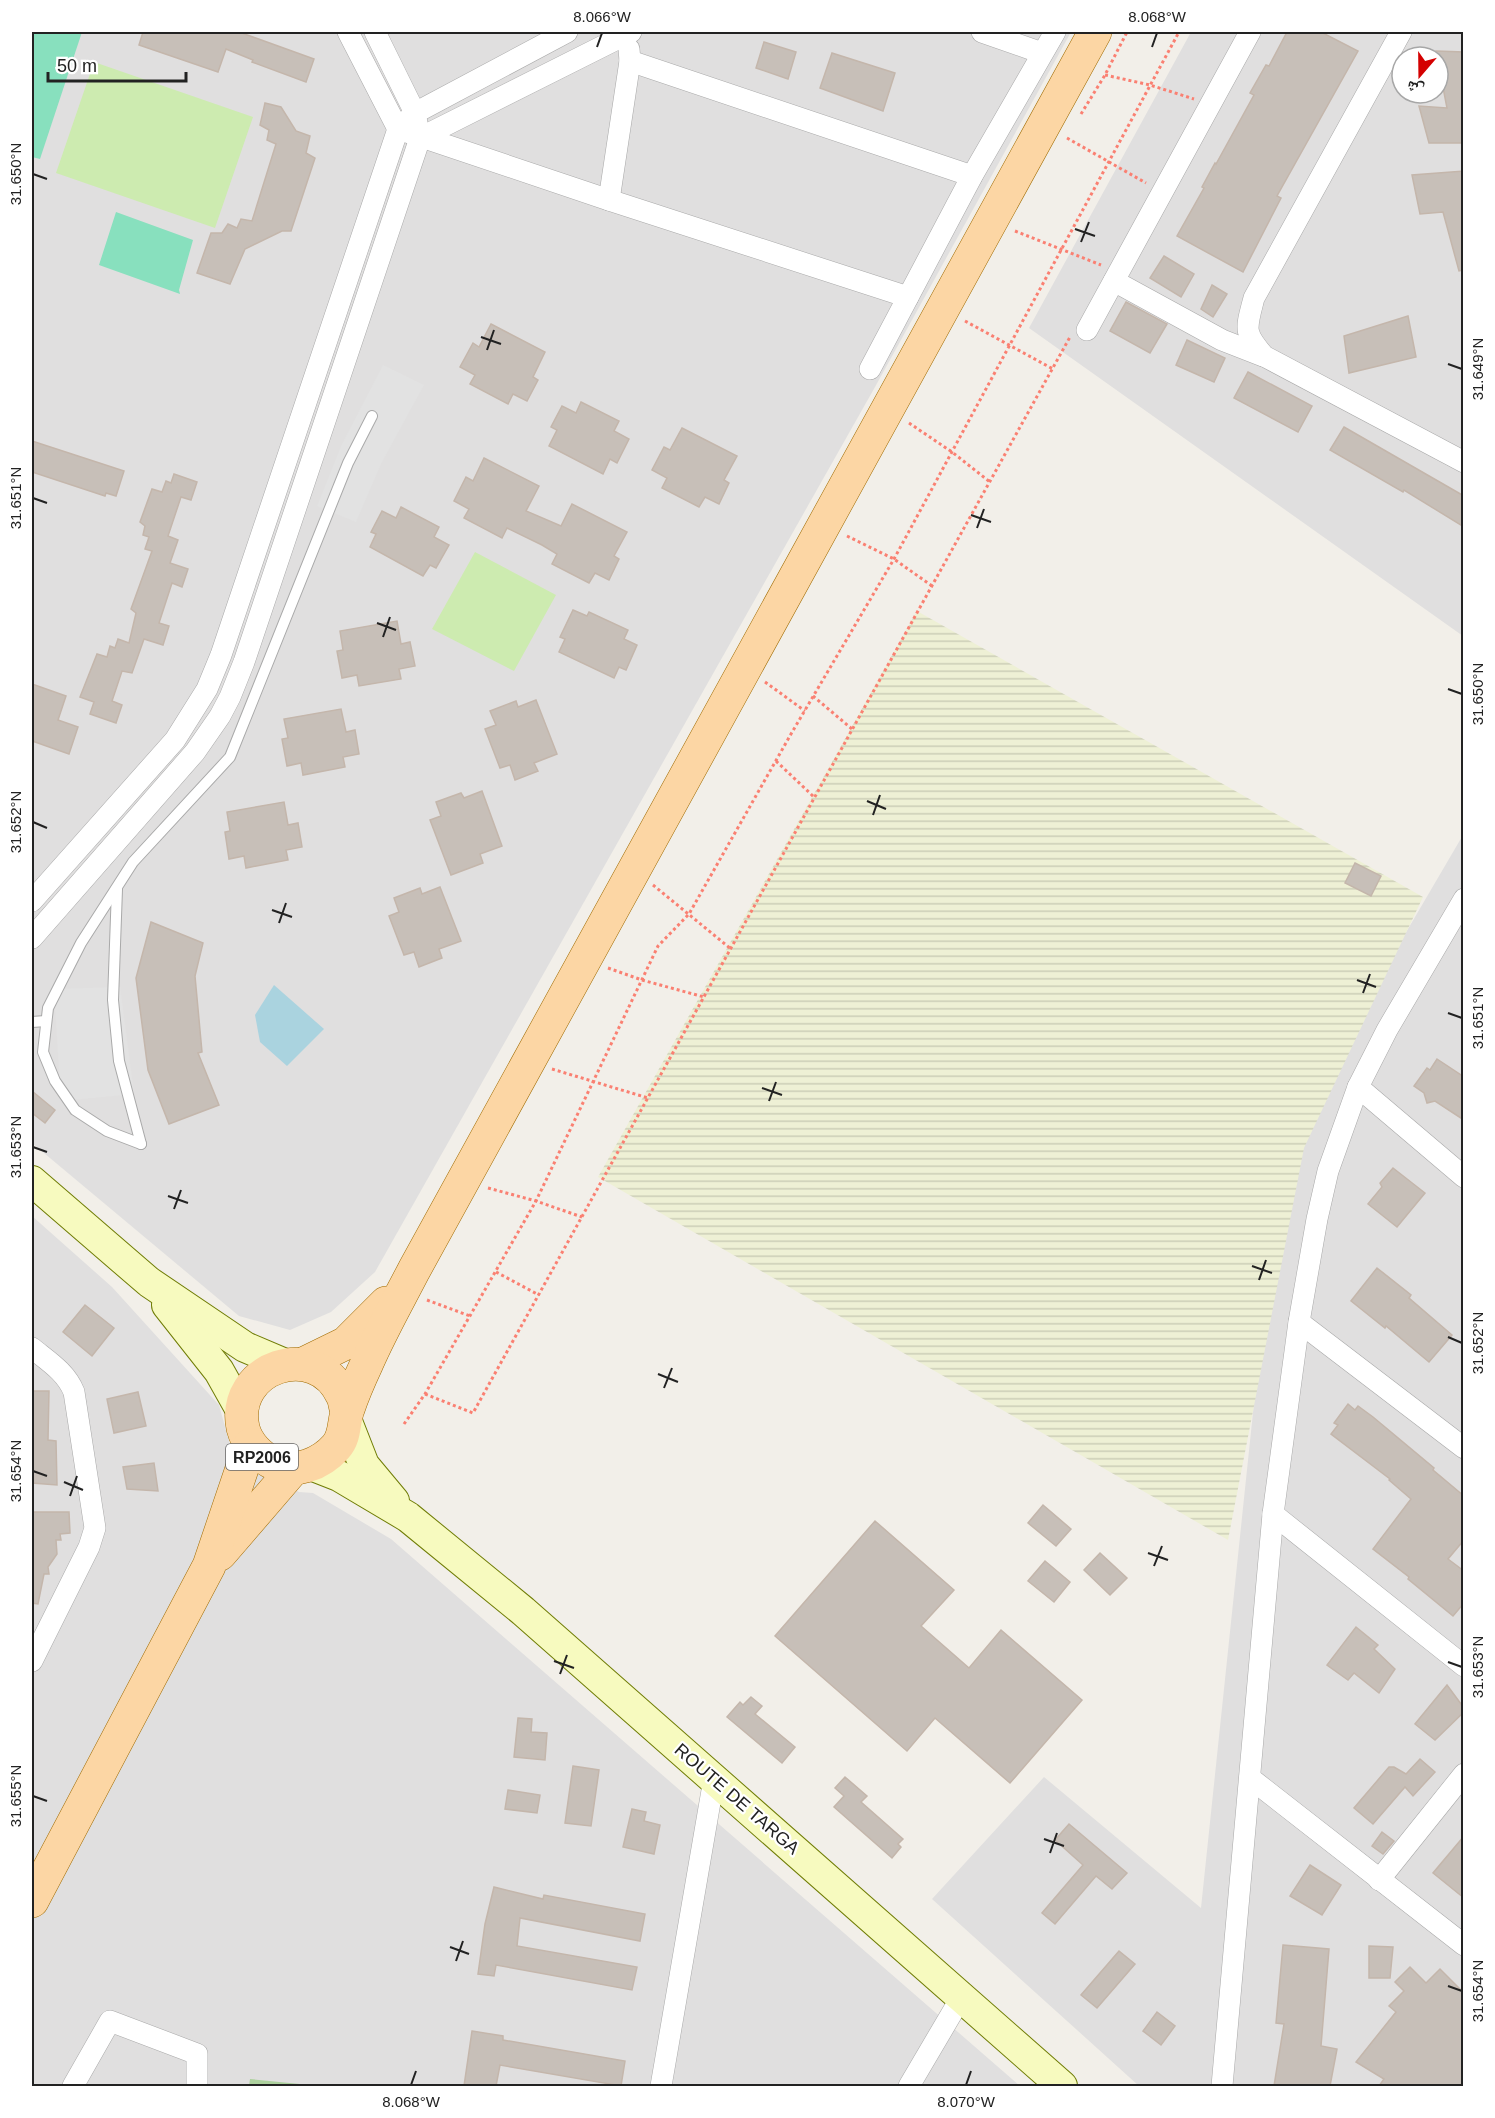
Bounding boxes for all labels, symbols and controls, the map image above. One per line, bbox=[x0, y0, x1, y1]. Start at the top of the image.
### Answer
text: 8.066°W bbox=[573, 8, 632, 25]
text: 8.068°W bbox=[1128, 8, 1187, 25]
scale bar bbox=[48, 45, 186, 83]
north arrow bbox=[1390, 45, 1450, 105]
text: 50 m bbox=[57, 56, 97, 76]
text: ش bbox=[1404, 77, 1426, 100]
text: 31.650°N bbox=[7, 143, 24, 205]
text: 31.649°N bbox=[1469, 338, 1486, 400]
text: 31.651°N bbox=[7, 467, 24, 529]
text: 31.650°N bbox=[1469, 663, 1486, 725]
text: 31.652°N bbox=[7, 791, 24, 853]
text: 31.651°N bbox=[1469, 987, 1486, 1049]
text: 31.653°N bbox=[7, 1116, 24, 1178]
text: 31.652°N bbox=[1469, 1312, 1486, 1374]
text: 31.654°N bbox=[7, 1440, 24, 1502]
road number: RP2006 bbox=[226, 1444, 298, 1470]
text: 31.653°N bbox=[1469, 1636, 1486, 1698]
street label: ROUTE DE TARGA bbox=[671, 1740, 803, 1858]
text: 31.655°N bbox=[7, 1765, 24, 1827]
text: 31.654°N bbox=[1469, 1960, 1486, 2022]
text: 8.068°W bbox=[382, 2093, 441, 2110]
text: 8.070°W bbox=[937, 2093, 996, 2110]

